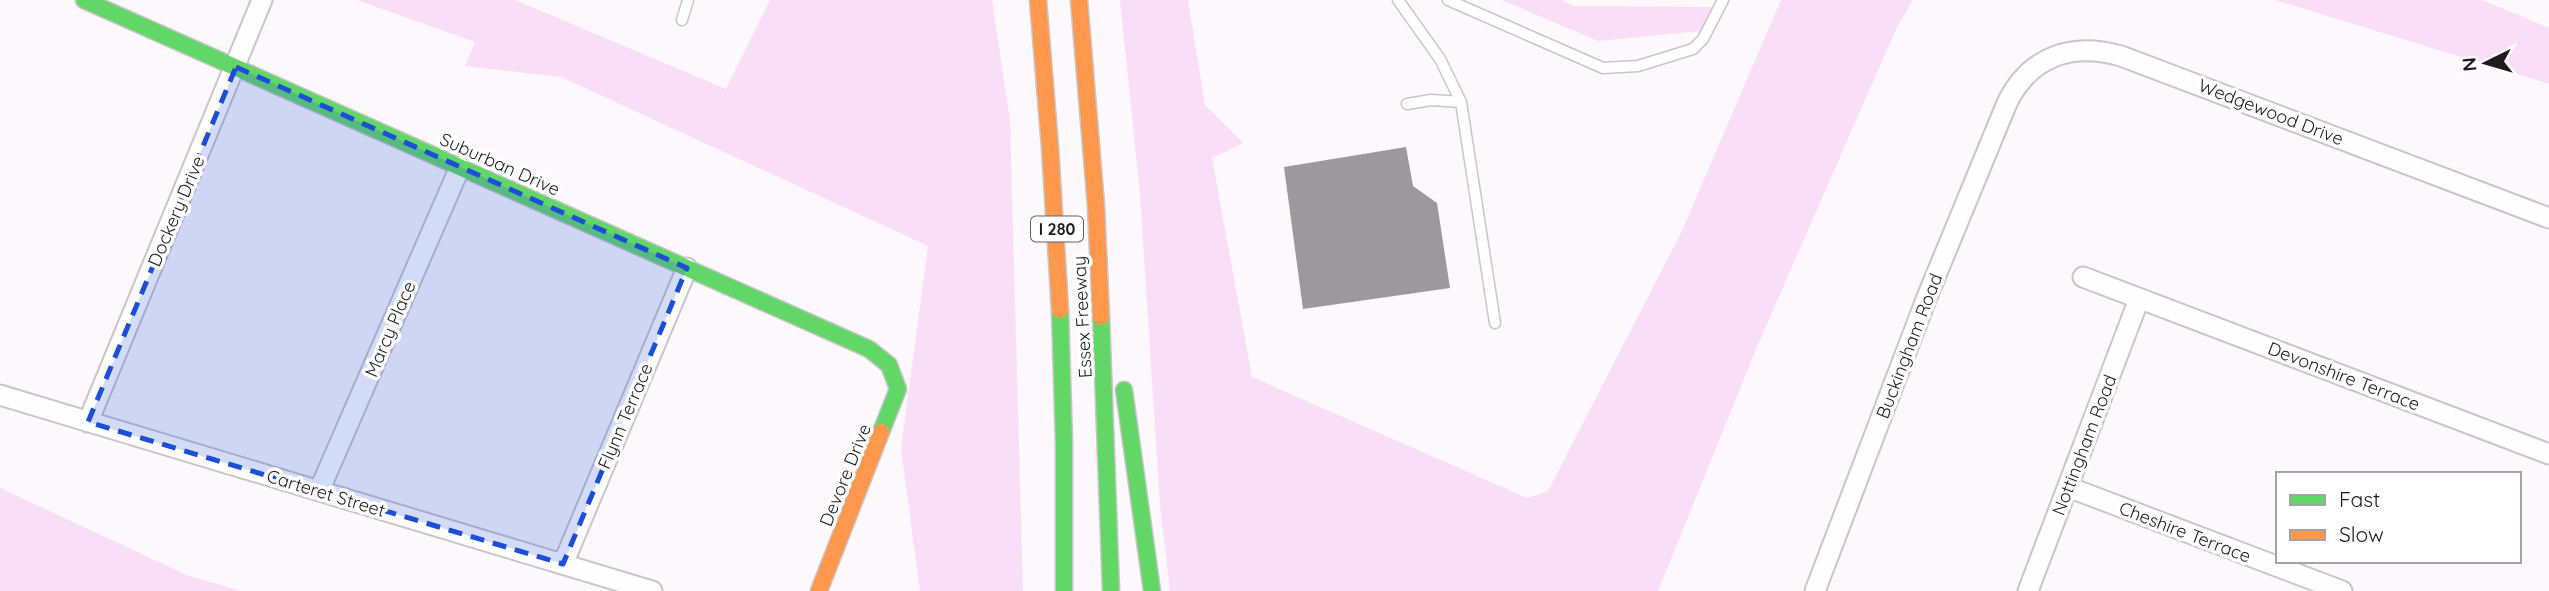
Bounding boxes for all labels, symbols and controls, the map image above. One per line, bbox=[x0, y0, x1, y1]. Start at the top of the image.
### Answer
north arrow bbox=[2451, 28, 2521, 98]
text: N bbox=[2457, 56, 2482, 72]
street label: Wedgewood Drive bbox=[2195, 74, 2347, 150]
street label: Suburban Drive bbox=[436, 127, 564, 201]
street label: Dockery Drive bbox=[142, 152, 210, 270]
road number: I 280 bbox=[1031, 216, 1083, 242]
street label: Essex Freeway bbox=[1067, 255, 1097, 379]
street label: Buckingham Road bbox=[1871, 270, 1947, 422]
street label: Marcy Place bbox=[359, 278, 421, 380]
street label: Devonshire Terrace bbox=[2265, 336, 2423, 416]
street label: Flynn Terrace bbox=[592, 360, 658, 472]
street label: Nottingham Road bbox=[2047, 371, 2121, 519]
street label: Devore Drive bbox=[814, 420, 876, 530]
street label: Carteret Street bbox=[264, 464, 388, 522]
legend bbox=[2276, 472, 2521, 563]
text: Fast bbox=[2339, 486, 2380, 512]
street label: Cheshire Terrace bbox=[2116, 496, 2254, 568]
text: Slow bbox=[2339, 521, 2384, 547]

